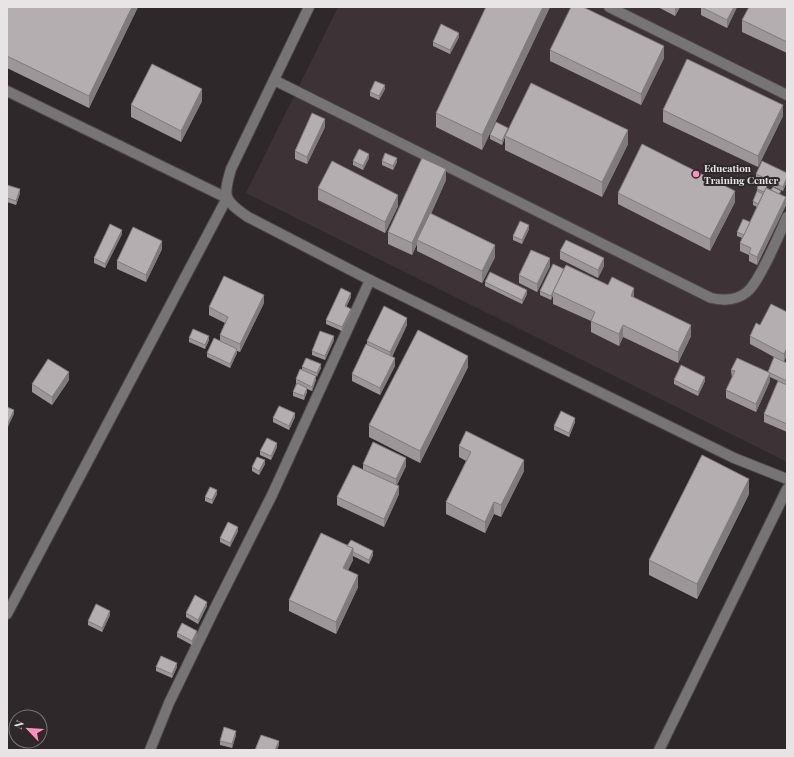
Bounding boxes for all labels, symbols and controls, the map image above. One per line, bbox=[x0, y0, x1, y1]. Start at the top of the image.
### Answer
place label: Education Training Center bbox=[704, 161, 779, 187]
marker: Education Training Center bbox=[691, 169, 701, 179]
north arrow bbox=[8, 709, 48, 749]
text: N bbox=[10, 718, 27, 731]

